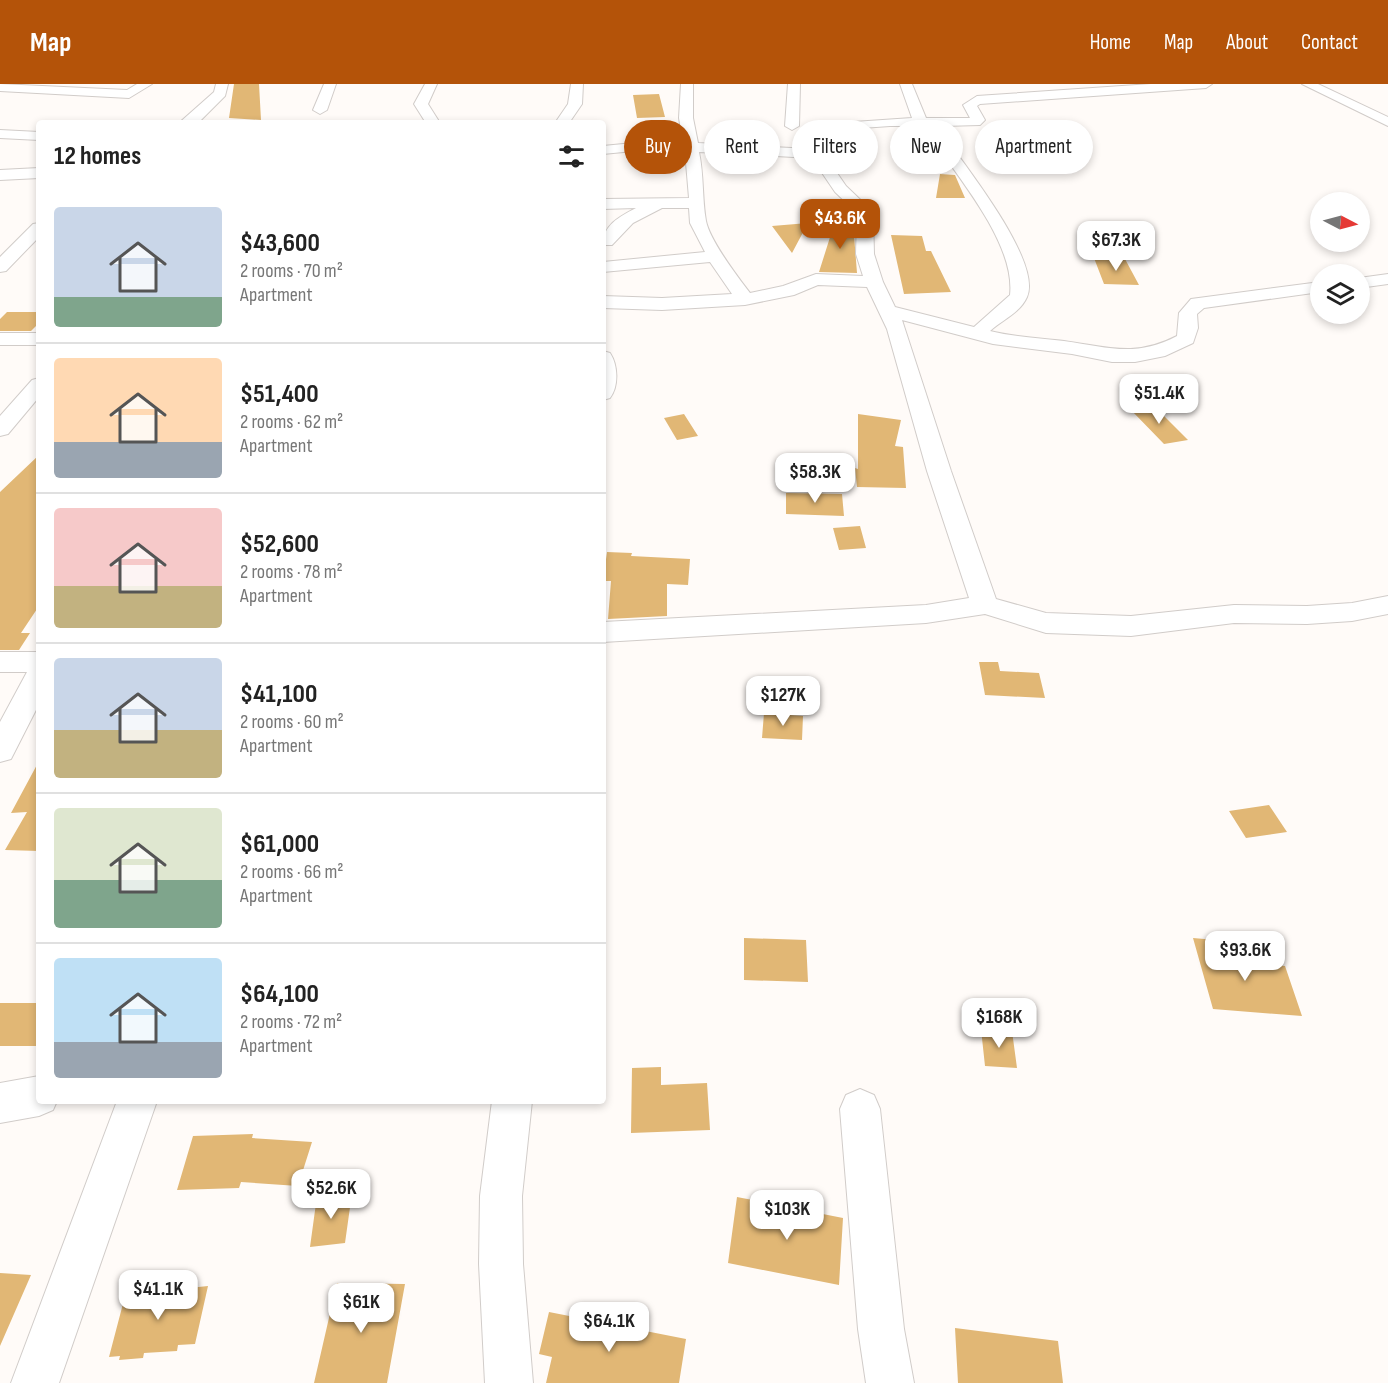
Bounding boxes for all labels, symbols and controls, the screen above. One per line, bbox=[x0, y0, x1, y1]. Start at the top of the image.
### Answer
text: Map bbox=[30, 26, 71, 59]
text: Home bbox=[1090, 30, 1131, 55]
text: Map bbox=[1164, 30, 1193, 55]
text: About bbox=[1226, 30, 1268, 55]
text: Contact bbox=[1301, 30, 1358, 55]
chip: Buy bbox=[624, 120, 692, 174]
chip: Rent bbox=[704, 120, 780, 174]
chip: Filters bbox=[792, 120, 878, 174]
chip: New bbox=[890, 120, 963, 174]
chip: Apartment bbox=[975, 120, 1093, 174]
icon: filters bbox=[555, 140, 588, 173]
text: 12 homes bbox=[54, 141, 141, 172]
north arrow bbox=[1310, 192, 1370, 252]
map controls bbox=[1310, 192, 1370, 324]
pin: $43.6K bbox=[791, 199, 889, 250]
text: $43.6K bbox=[814, 206, 866, 230]
pin: $67.3K bbox=[1067, 221, 1165, 272]
text: $43,600 bbox=[240, 228, 320, 259]
text: $67.3K bbox=[1091, 228, 1141, 252]
icon: home bbox=[102, 231, 174, 303]
text: 2 rooms · 70 m² bbox=[240, 259, 343, 283]
button: layers bbox=[1310, 264, 1370, 324]
text: Apartment bbox=[240, 283, 313, 307]
pin: $51.4K bbox=[1110, 374, 1208, 425]
text: $51,400 bbox=[240, 379, 319, 410]
text: $51.4K bbox=[1133, 381, 1185, 405]
icon: home bbox=[102, 382, 174, 454]
text: 2 rooms · 62 m² bbox=[240, 410, 343, 434]
text: Apartment bbox=[240, 434, 313, 458]
pin: $58.3K bbox=[766, 453, 864, 504]
text: $58.3K bbox=[789, 460, 841, 484]
text: $52,600 bbox=[240, 529, 319, 560]
icon: home bbox=[102, 532, 174, 604]
text: 2 rooms · 78 m² bbox=[240, 560, 343, 584]
text: Apartment bbox=[240, 584, 313, 608]
pin: $127K bbox=[741, 676, 825, 727]
text: $41,100 bbox=[240, 679, 317, 710]
icon: home bbox=[102, 682, 174, 754]
text: $127K bbox=[760, 683, 806, 707]
text: 2 rooms · 60 m² bbox=[240, 710, 344, 734]
text: Apartment bbox=[240, 734, 313, 758]
text: $61,000 bbox=[240, 829, 319, 860]
icon: home bbox=[102, 832, 174, 904]
text: 2 rooms · 66 m² bbox=[240, 860, 344, 884]
text: Apartment bbox=[240, 884, 313, 908]
pin: $93.6K bbox=[1196, 931, 1294, 982]
text: $93.6K bbox=[1219, 938, 1271, 962]
text: $64,100 bbox=[240, 979, 319, 1010]
icon: home bbox=[102, 982, 174, 1054]
pin: $168K bbox=[957, 998, 1041, 1049]
text: $168K bbox=[976, 1005, 1022, 1029]
text: 2 rooms · 72 m² bbox=[240, 1010, 342, 1034]
text: Apartment bbox=[240, 1034, 313, 1058]
pin: $52.6K bbox=[282, 1169, 380, 1220]
text: $52.6K bbox=[305, 1176, 357, 1200]
pin: $103K bbox=[745, 1190, 829, 1241]
text: $103K bbox=[764, 1197, 810, 1221]
pin: $41.1K bbox=[109, 1270, 207, 1321]
text: $41.1K bbox=[133, 1277, 183, 1301]
pin: $61K bbox=[325, 1283, 397, 1334]
text: $61K bbox=[342, 1290, 380, 1314]
pin: $64.1K bbox=[560, 1302, 658, 1353]
text: $64.1K bbox=[583, 1309, 635, 1333]

